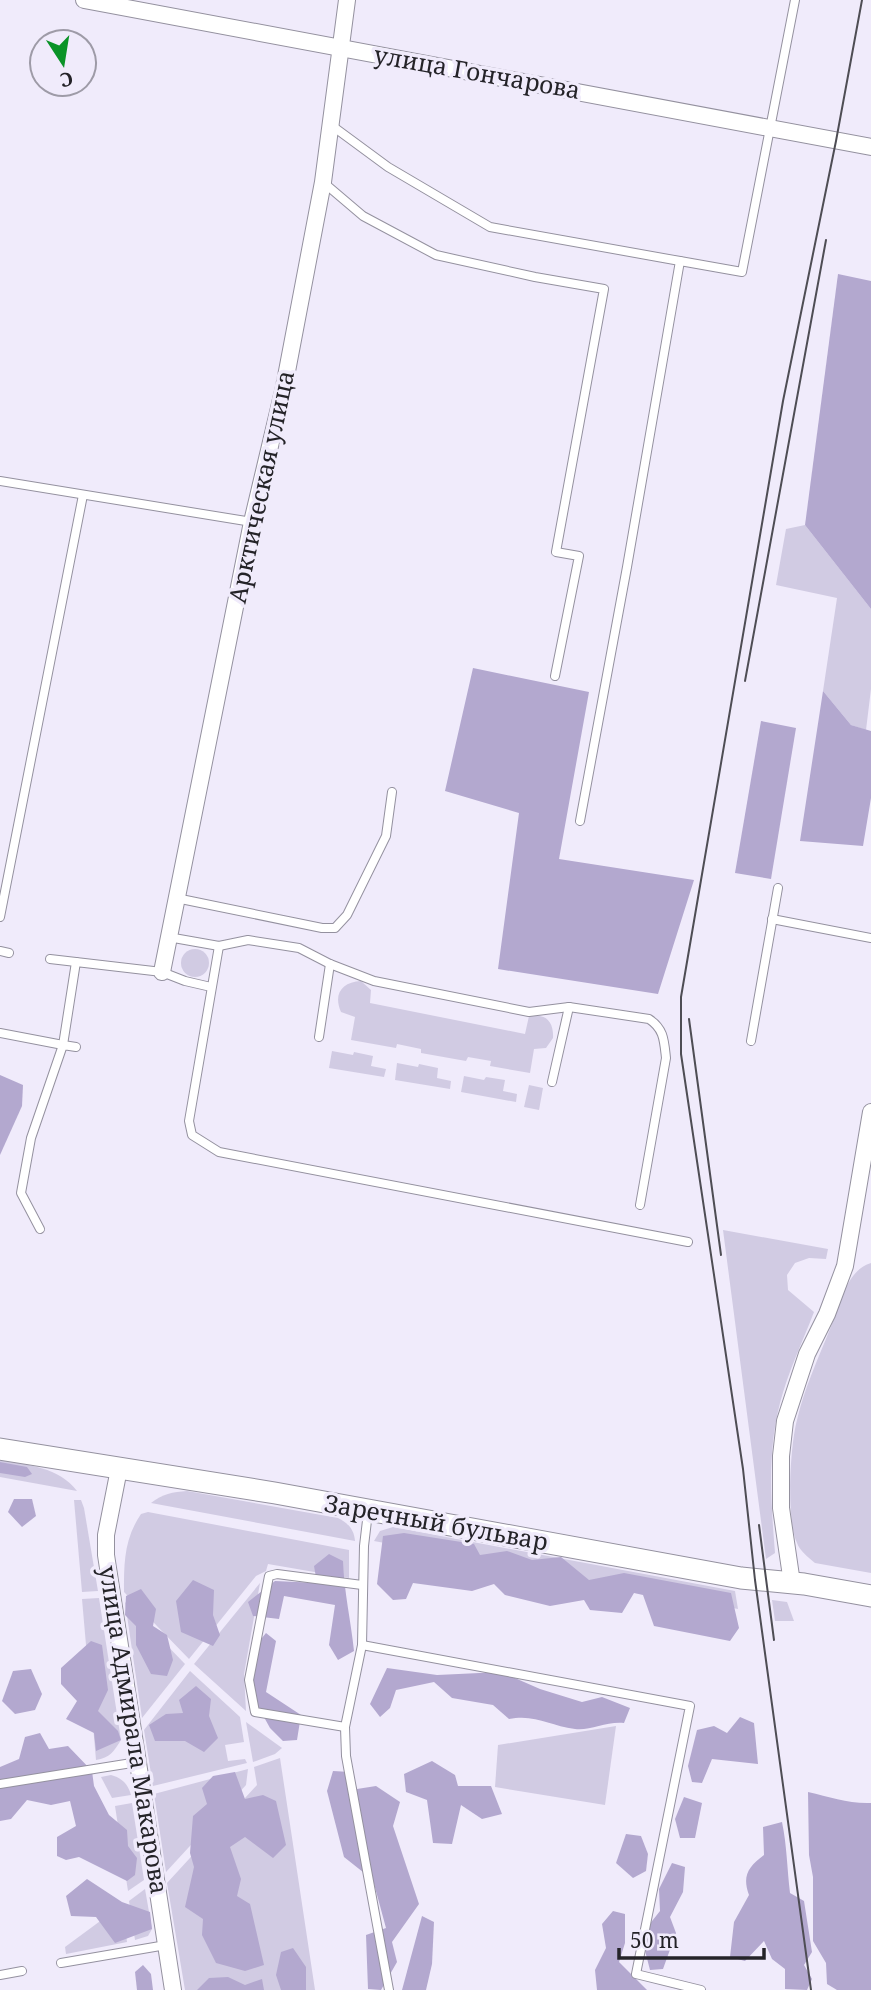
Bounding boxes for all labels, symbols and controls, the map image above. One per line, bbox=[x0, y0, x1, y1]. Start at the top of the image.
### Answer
north arrow bbox=[28, 28, 98, 98]
street label: улица Гончарова bbox=[372, 37, 583, 106]
text: С bbox=[58, 66, 75, 94]
street label: Арктическая улица bbox=[220, 367, 301, 606]
street label: Заречный бульвар bbox=[322, 1486, 551, 1557]
street label: улица Адмирала Макарова bbox=[92, 1563, 177, 1896]
scale bar bbox=[619, 1916, 764, 1960]
text: 50 m bbox=[630, 1926, 679, 1954]

